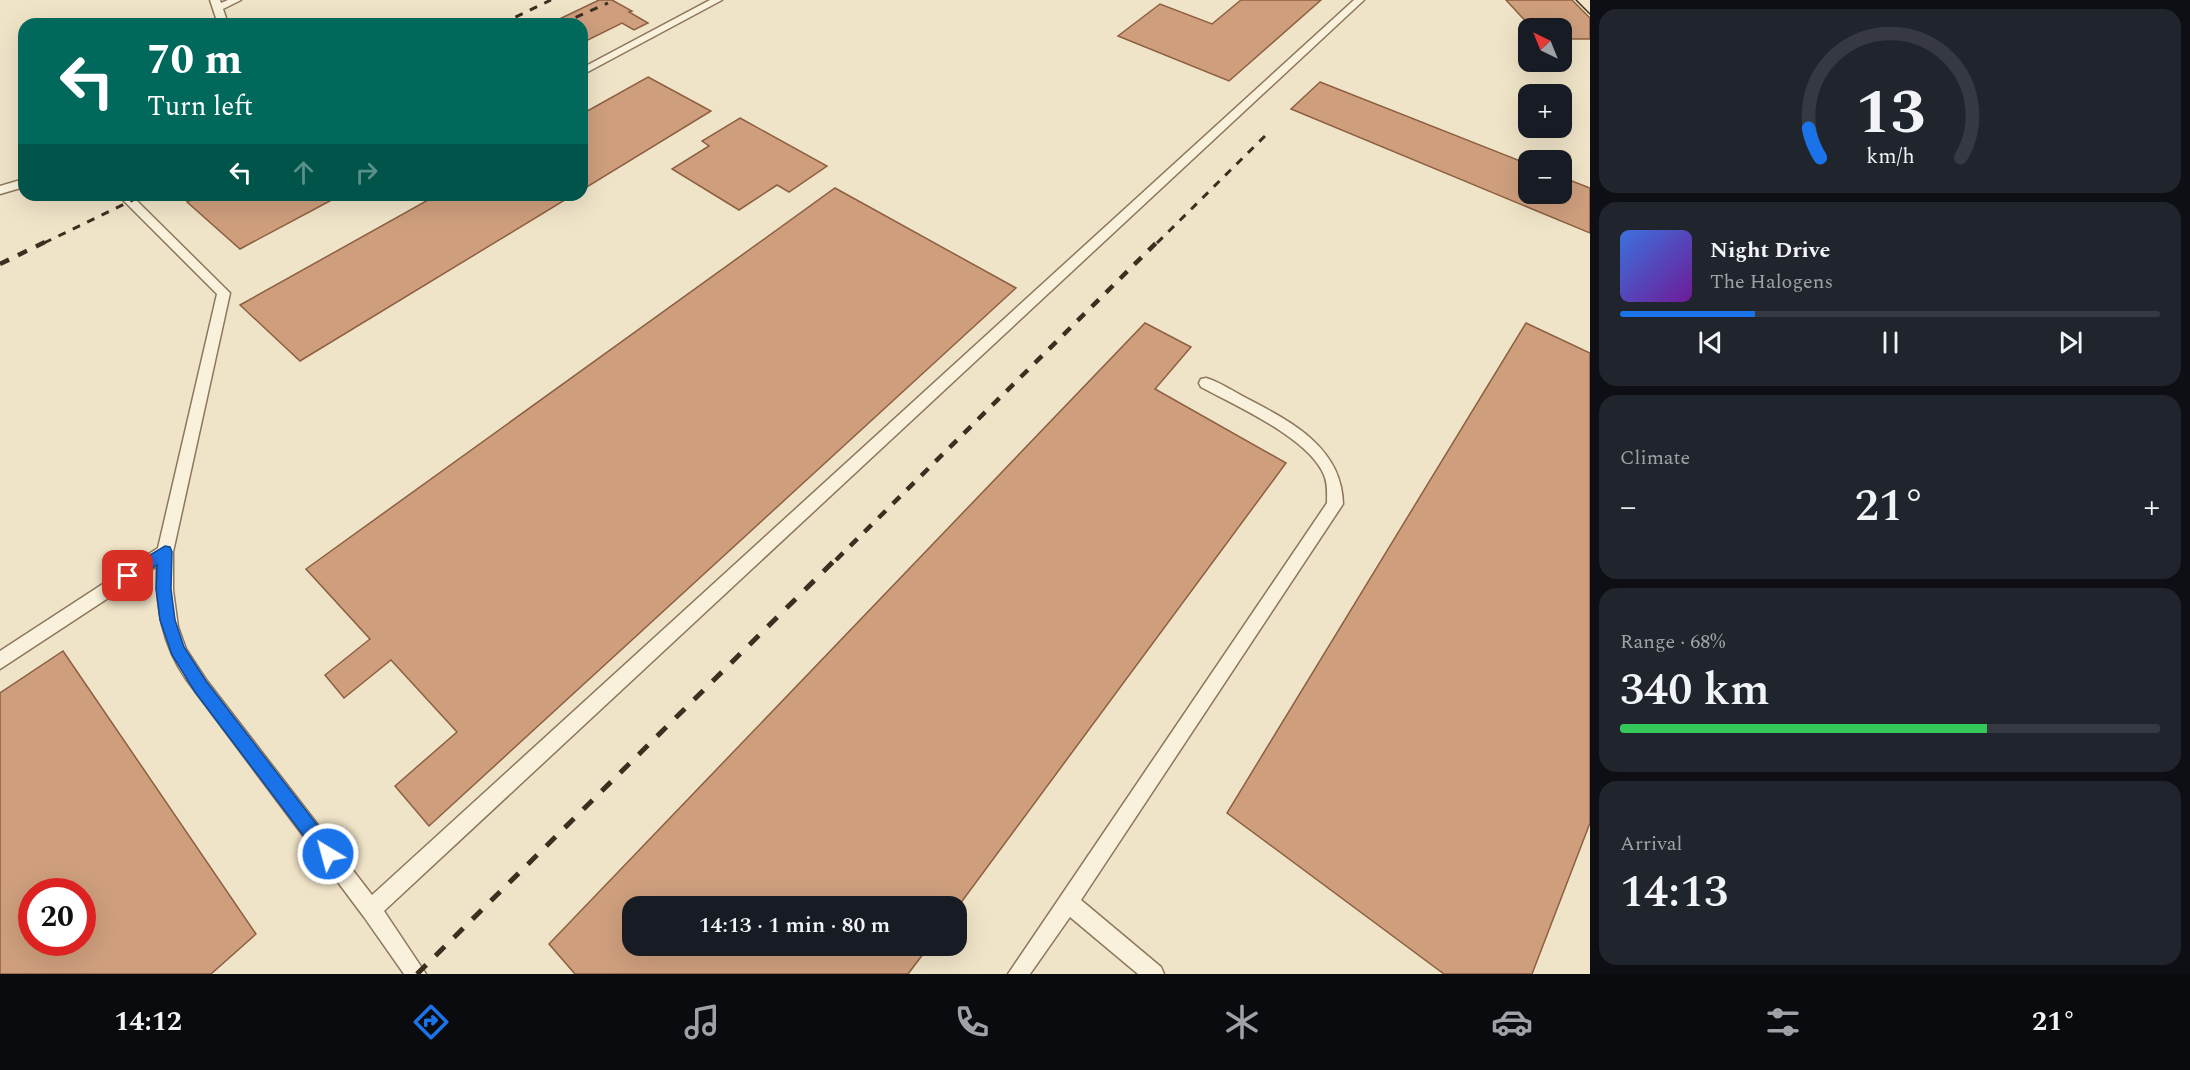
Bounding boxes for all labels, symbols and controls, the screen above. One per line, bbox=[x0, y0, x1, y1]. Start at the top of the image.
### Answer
north arrow bbox=[1518, 18, 1572, 72]
map controls bbox=[1518, 18, 1572, 204]
text: 70 m bbox=[147, 29, 242, 92]
icon: left bbox=[48, 42, 126, 120]
text: 13 bbox=[1855, 66, 1925, 161]
button: + bbox=[1518, 84, 1572, 138]
text: Turn left bbox=[147, 86, 253, 128]
text: km/h bbox=[1866, 140, 1914, 173]
button: − bbox=[1518, 150, 1572, 204]
icon: left bbox=[224, 156, 257, 189]
icon: ahead bbox=[287, 156, 320, 189]
icon: right bbox=[350, 156, 383, 189]
text: Night Drive bbox=[1710, 234, 1830, 267]
text: The Halogens bbox=[1710, 267, 1833, 297]
icon: previous bbox=[1694, 326, 1727, 359]
icon: pause bbox=[1874, 326, 1907, 359]
icon: next bbox=[2054, 326, 2087, 359]
text: Climate bbox=[1620, 443, 1690, 473]
text: 21° bbox=[1855, 472, 1925, 541]
text: − bbox=[1620, 482, 1637, 532]
text: + bbox=[2144, 482, 2160, 532]
pin bbox=[102, 550, 153, 601]
icon: arrive bbox=[111, 559, 144, 592]
text: Range · 68% bbox=[1620, 627, 1725, 657]
text: 340 km bbox=[1620, 656, 1770, 725]
position arrow bbox=[296, 822, 360, 886]
text: Arrival bbox=[1620, 829, 1682, 859]
text: 14:13 bbox=[1620, 858, 1728, 927]
speed limit sign: 20 bbox=[18, 878, 96, 956]
text: 14:13 · 1 min · 80 m bbox=[699, 909, 890, 942]
text: 14:12 bbox=[114, 1001, 182, 1043]
icon: directions bbox=[410, 1001, 452, 1043]
icon: music bbox=[681, 1001, 723, 1043]
icon: phone bbox=[951, 1001, 993, 1043]
icon: climate bbox=[1221, 1001, 1263, 1043]
icon: car bbox=[1491, 1001, 1533, 1043]
icon: filters bbox=[1762, 1001, 1804, 1043]
text: 21° bbox=[2032, 1001, 2076, 1043]

